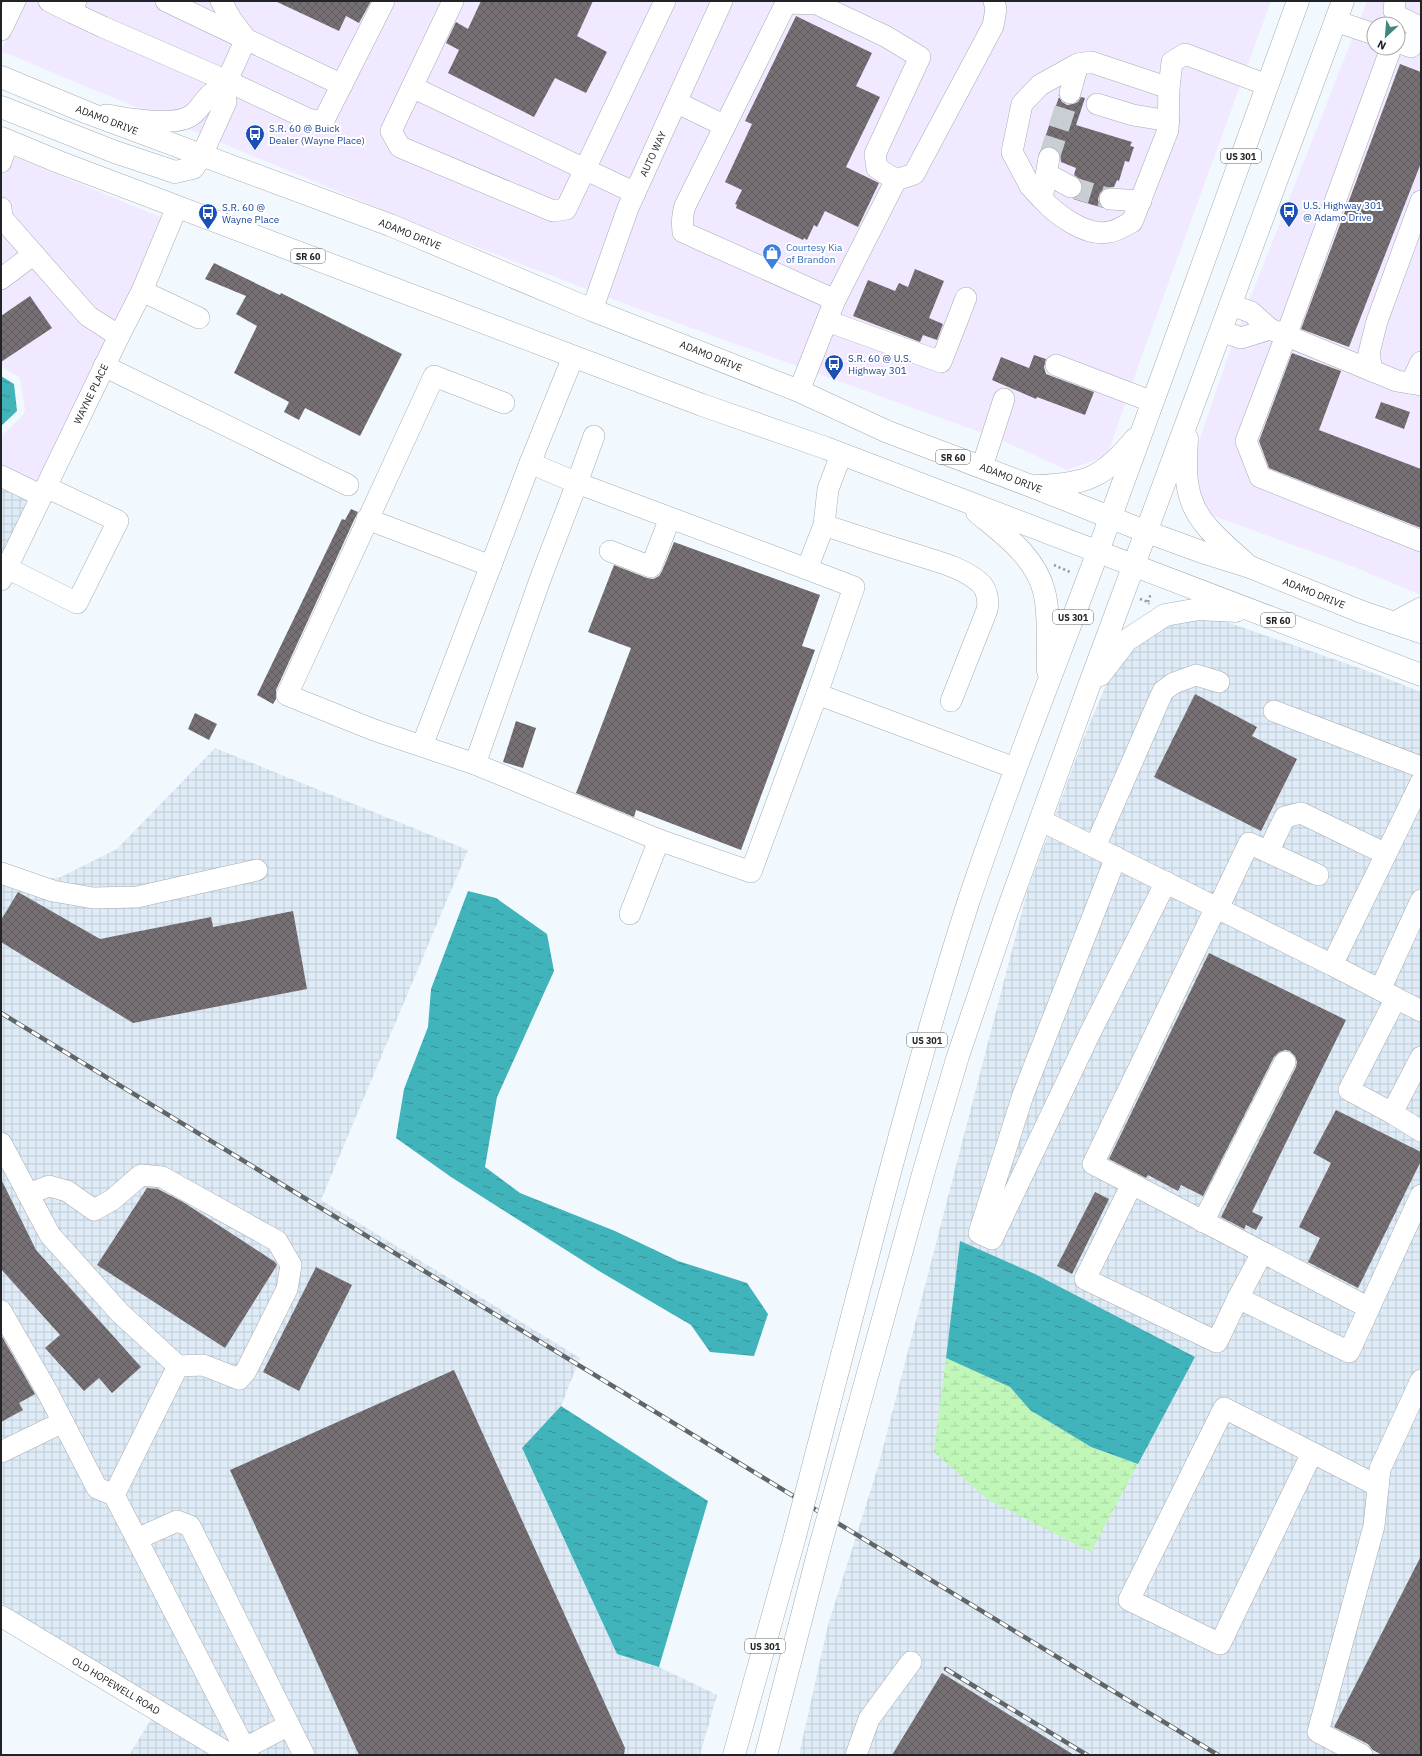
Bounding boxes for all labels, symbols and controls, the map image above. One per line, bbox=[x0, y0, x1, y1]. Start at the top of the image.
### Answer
north arrow bbox=[1366, 16, 1406, 56]
text: N bbox=[1375, 37, 1388, 53]
street label: ADAMO DRIVE bbox=[74, 102, 140, 138]
place label: S.R. 60 @ Buick Dealer (Wayne Place) bbox=[269, 122, 365, 147]
bus stop icon: S.R. 60 @ Buick Dealer (Wayne Place) bbox=[244, 123, 266, 151]
street label: AUTO WAY bbox=[637, 129, 669, 179]
road number: US 301 bbox=[1221, 149, 1261, 163]
place label: U.S. Highway 301 @ Adamo Drive bbox=[1303, 199, 1382, 224]
bus stop icon: U.S. Highway 301 @ Adamo Drive bbox=[1278, 200, 1300, 228]
place label: S.R. 60 @ Wayne Place bbox=[222, 201, 280, 226]
bus stop icon: S.R. 60 @ Wayne Place bbox=[197, 202, 219, 230]
street label: ADAMO DRIVE bbox=[377, 216, 443, 252]
place label: Courtesy Kia of Brandon bbox=[786, 241, 843, 266]
shop icon: Courtesy Kia of Brandon bbox=[761, 242, 783, 270]
road number: SR 60 bbox=[291, 249, 325, 263]
street label: ADAMO DRIVE bbox=[678, 338, 744, 374]
place label: S.R. 60 @ U.S. Highway 301 bbox=[848, 352, 911, 377]
bus stop icon: S.R. 60 @ U.S. Highway 301 bbox=[823, 353, 845, 381]
street label: WAYNE PLACE bbox=[71, 362, 111, 426]
road number: SR 60 bbox=[936, 450, 970, 464]
street label: ADAMO DRIVE bbox=[978, 460, 1044, 496]
street label: ADAMO DRIVE bbox=[1281, 575, 1347, 611]
road number: US 301 bbox=[1053, 610, 1093, 624]
road number: SR 60 bbox=[1261, 613, 1295, 627]
road number: US 301 bbox=[907, 1033, 947, 1047]
road number: US 301 bbox=[745, 1639, 785, 1653]
street label: OLD HOPEWELL ROAD bbox=[70, 1655, 163, 1718]

